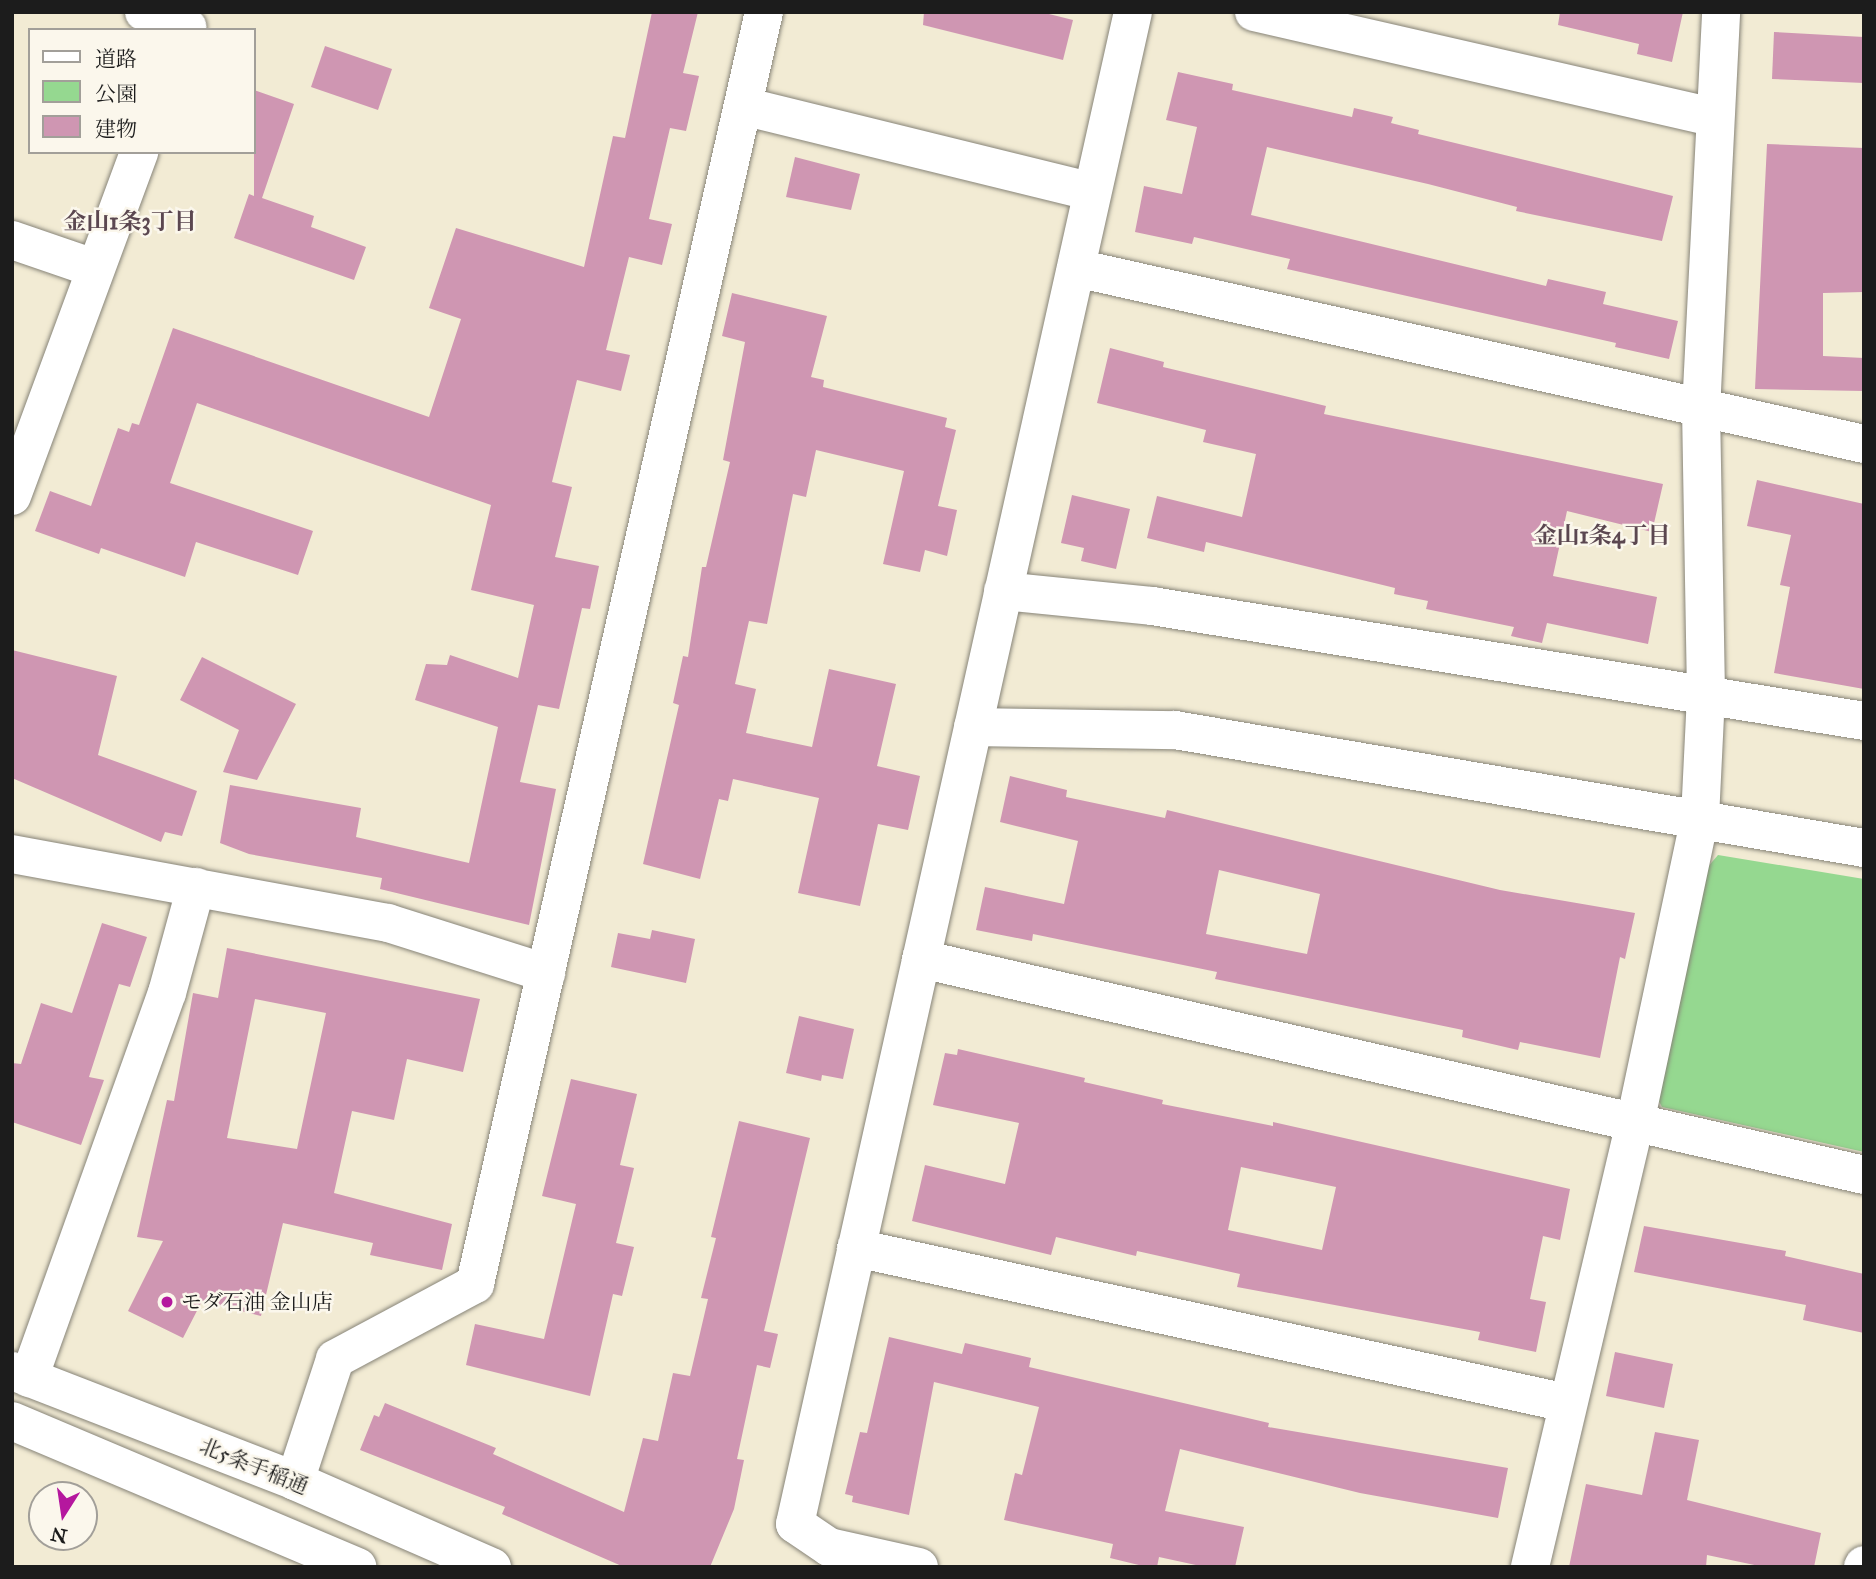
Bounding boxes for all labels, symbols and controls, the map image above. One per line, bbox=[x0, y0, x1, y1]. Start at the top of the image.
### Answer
legend bbox=[28, 28, 256, 154]
text: 道路 bbox=[95, 46, 137, 72]
text: 公園 bbox=[95, 81, 137, 107]
text: 建物 bbox=[95, 116, 137, 142]
district label: 金山1条3丁目 bbox=[63, 207, 197, 235]
district label: 金山1条4丁目 bbox=[1534, 521, 1670, 549]
place label: モダ石油 金山店 bbox=[181, 1289, 333, 1315]
marker: モダ石油 金山店 bbox=[159, 1294, 175, 1310]
street label: 北5条手稲通 bbox=[196, 1433, 312, 1499]
north arrow bbox=[28, 1481, 98, 1551]
text: N bbox=[49, 1522, 69, 1548]

